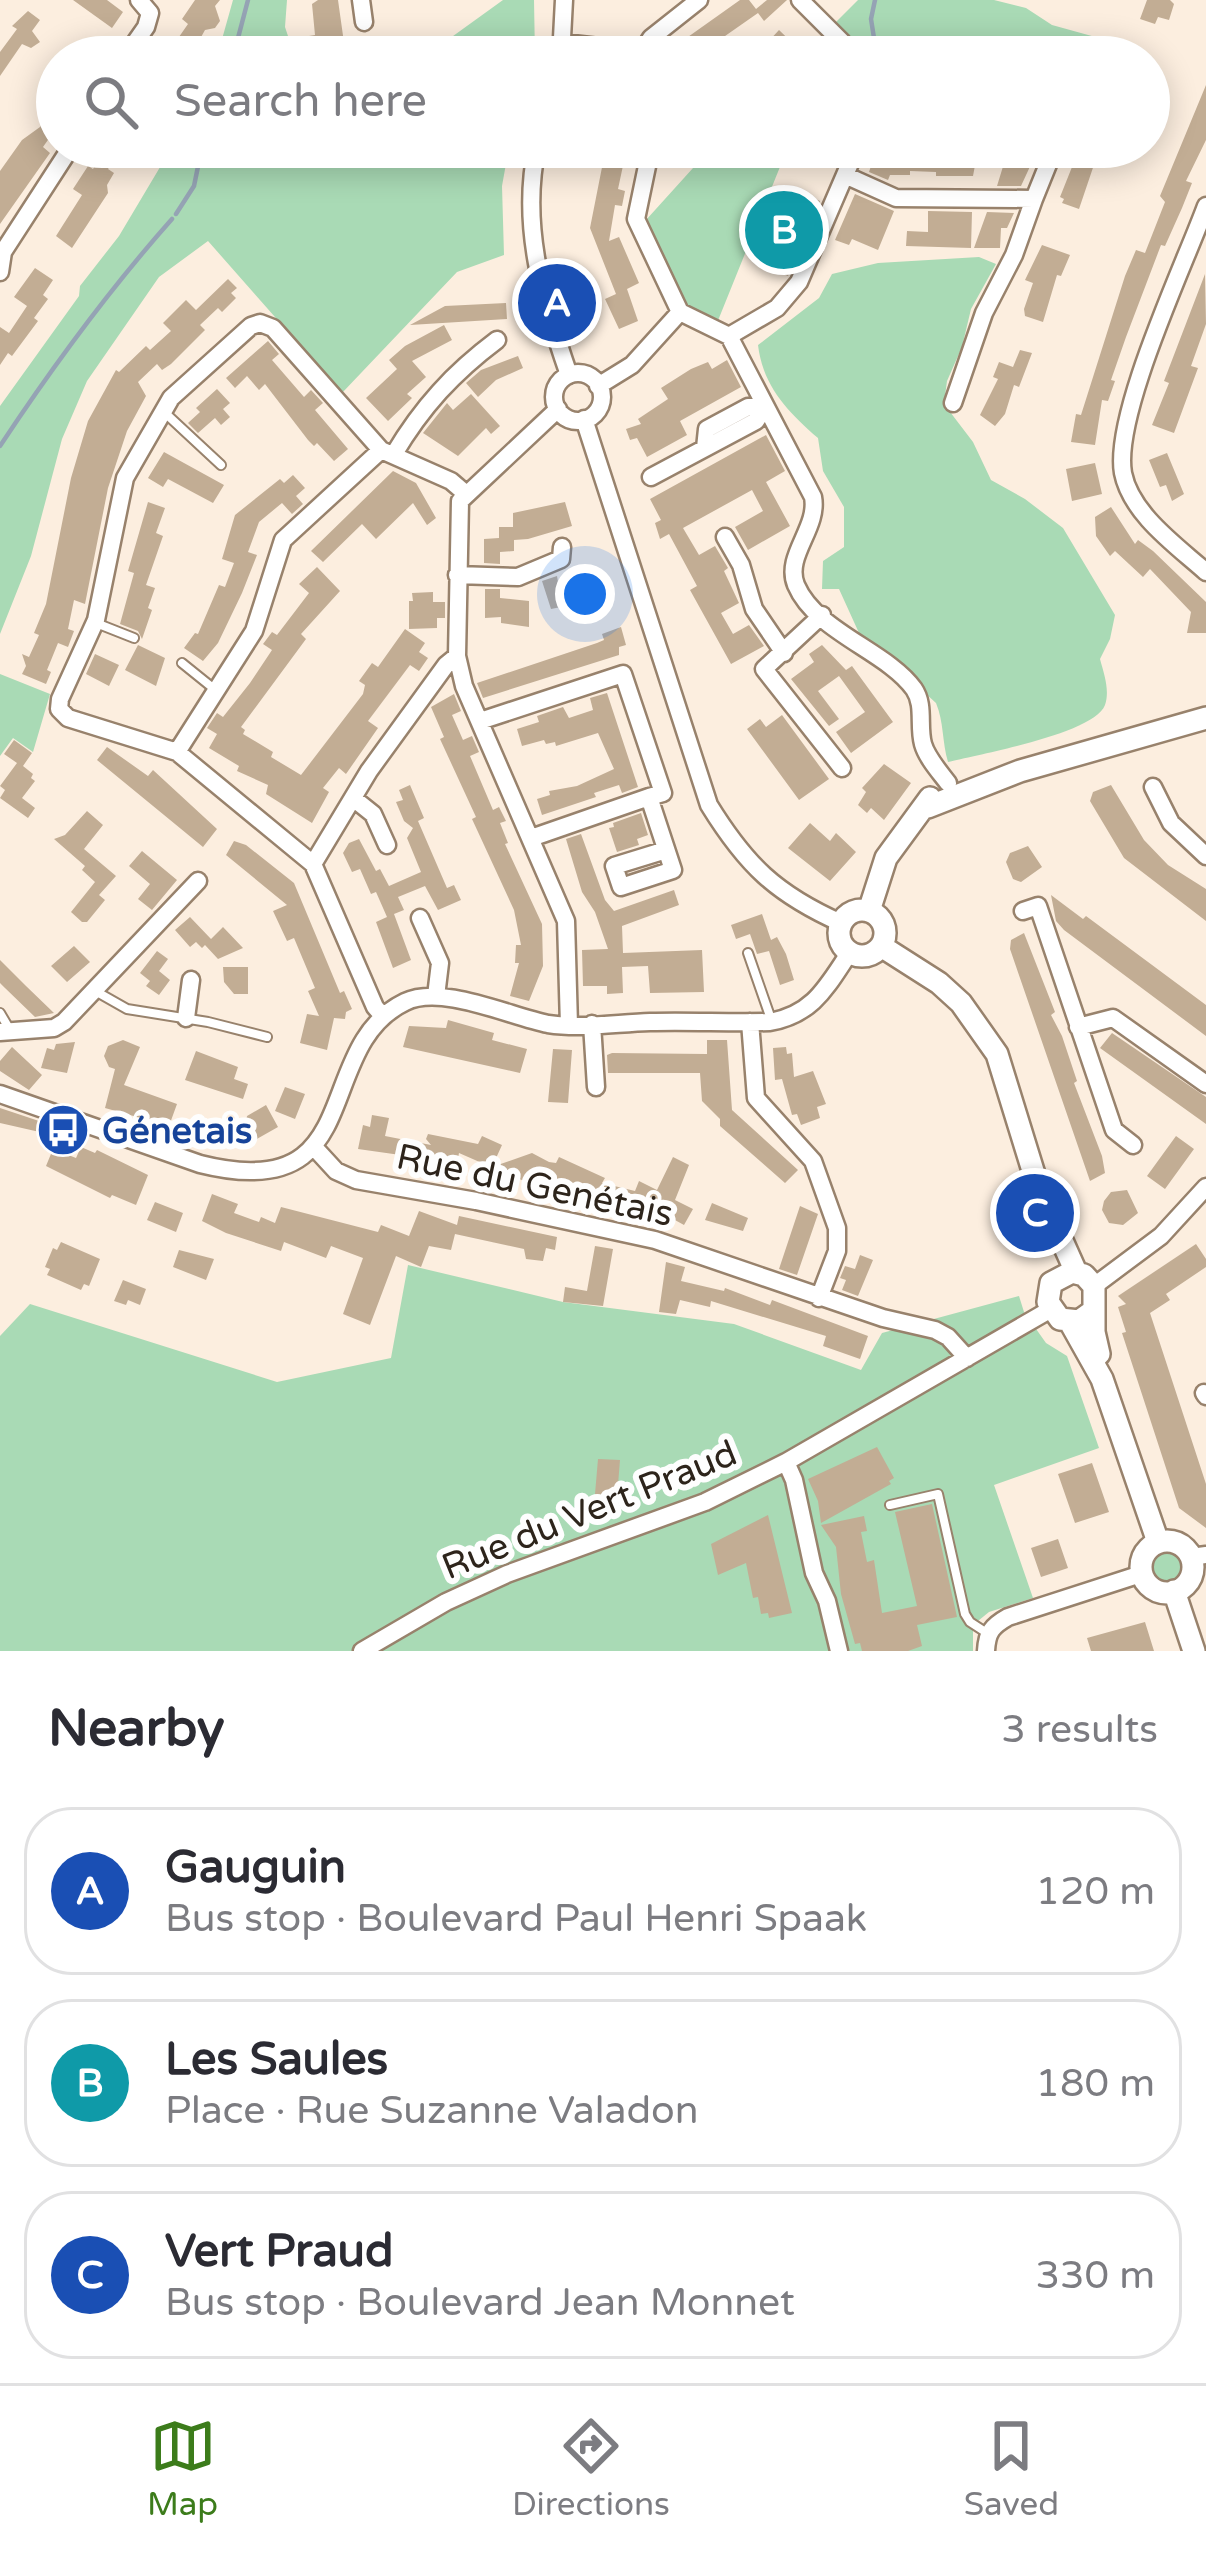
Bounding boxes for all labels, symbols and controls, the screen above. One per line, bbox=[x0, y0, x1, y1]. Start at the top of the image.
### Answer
search box bbox=[36, 36, 1170, 168]
icon: search bbox=[78, 69, 144, 135]
text: Search here bbox=[174, 75, 427, 129]
pin: B bbox=[745, 185, 823, 275]
pin: A bbox=[518, 258, 596, 348]
your location bbox=[555, 564, 615, 624]
bus stop icon: Génetais bbox=[35, 1102, 91, 1158]
place label: Génetais bbox=[102, 1110, 252, 1153]
street label: Rue du Genétais bbox=[393, 1135, 677, 1236]
pin: C bbox=[996, 1168, 1074, 1258]
street label: Rue du Vert Praud bbox=[436, 1432, 743, 1589]
text: Nearby bbox=[48, 1698, 225, 1760]
text: 3 results bbox=[1001, 1706, 1158, 1753]
text: Gauguin bbox=[165, 1841, 346, 1895]
text: A bbox=[75, 1868, 105, 1915]
text: 120 m bbox=[1036, 1868, 1155, 1915]
text: Bus stop · Boulevard Paul Henri Spaak bbox=[165, 1895, 867, 1942]
text: Les Saules bbox=[165, 2033, 388, 2087]
text: B bbox=[76, 2060, 104, 2107]
text: 180 m bbox=[1036, 2060, 1155, 2107]
text: Place · Rue Suzanne Valadon bbox=[165, 2087, 698, 2134]
text: Vert Praud bbox=[165, 2225, 393, 2279]
text: C bbox=[76, 2252, 104, 2299]
text: 330 m bbox=[1036, 2252, 1155, 2299]
text: Bus stop · Boulevard Jean Monnet bbox=[165, 2279, 795, 2326]
tab: Map bbox=[147, 2413, 218, 2524]
tab: Directions bbox=[512, 2413, 670, 2524]
tab: Saved bbox=[964, 2413, 1059, 2524]

